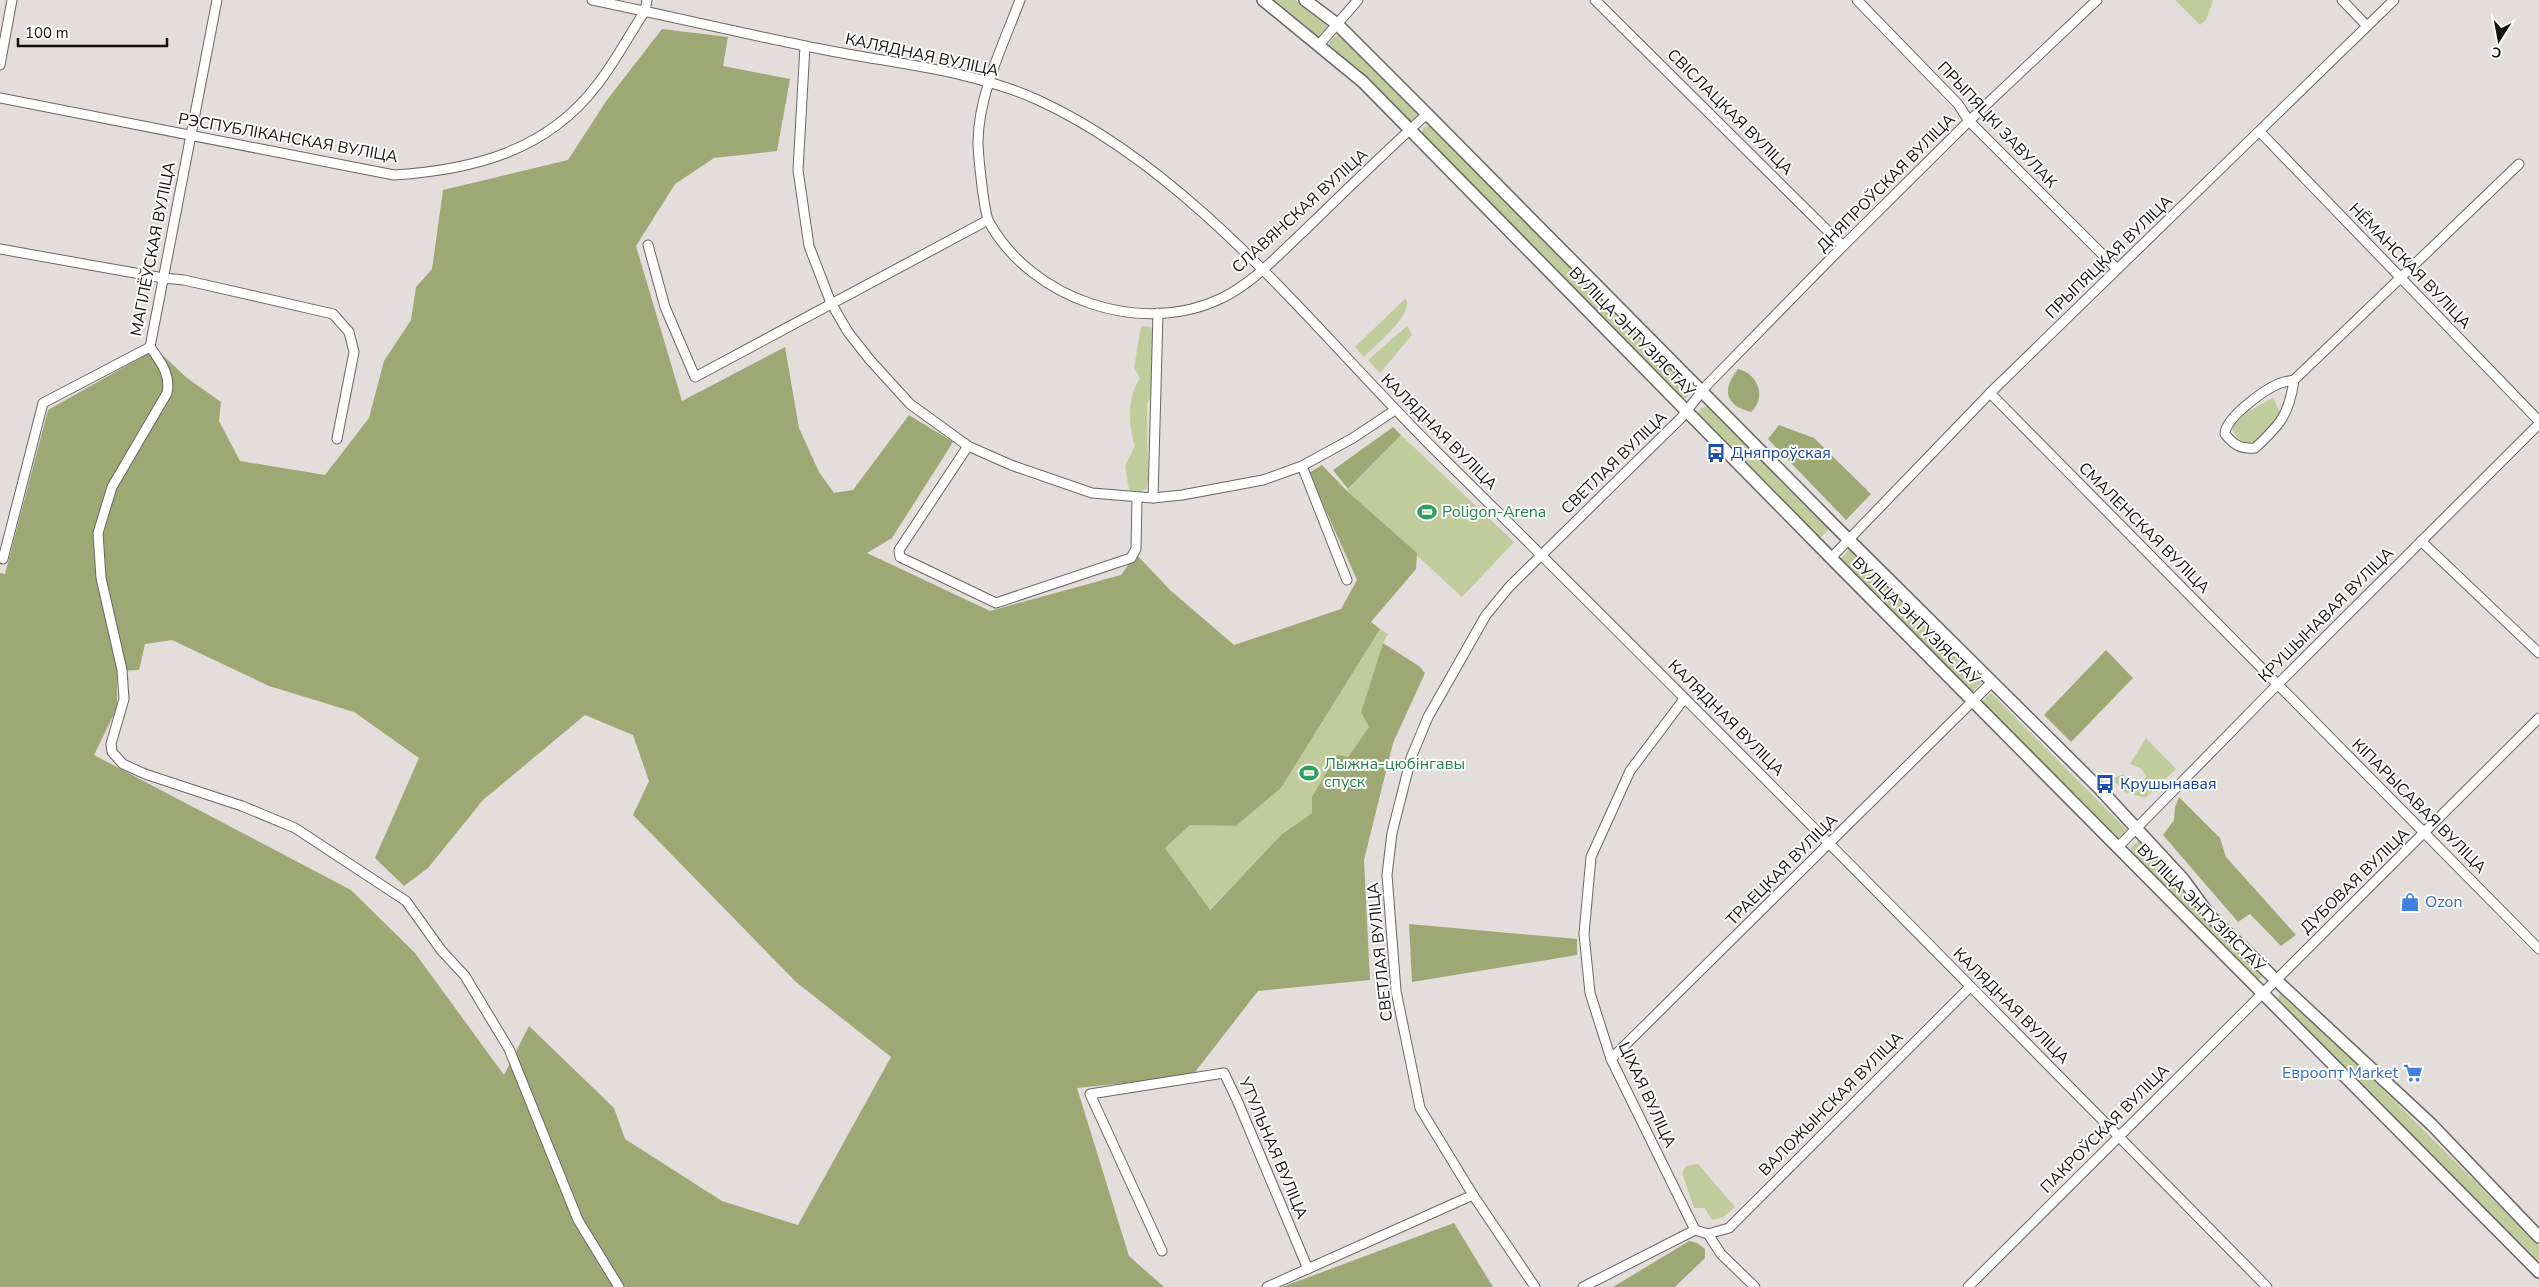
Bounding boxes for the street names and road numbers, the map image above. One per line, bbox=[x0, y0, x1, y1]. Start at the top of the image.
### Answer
street label: КАЛЯДНАЯ ВУЛІЦА bbox=[843, 28, 1001, 82]
street label: СВІСЛАЦКАЯ ВУЛІЦА bbox=[1662, 44, 1798, 180]
street label: ПРЫПЯЦКІ ЗАВУЛАК bbox=[1932, 57, 2062, 194]
street label: РЭСПУБЛІКАНСКАЯ ВУЛІЦА bbox=[177, 108, 400, 168]
street label: ДНЯПРОЎСКАЯ ВУЛІЦА bbox=[1812, 109, 1960, 257]
street label: СЛАВЯНСКАЯ ВУЛІЦА bbox=[1227, 144, 1373, 278]
street label: МАГІЛЁЎСКАЯ ВУЛІЦА bbox=[125, 160, 181, 338]
street label: ПРЫПЯЦКАЯ ВУЛІЦА bbox=[2041, 190, 2178, 324]
street label: НЁМАНСКАЯ ВУЛІЦА bbox=[2344, 198, 2476, 334]
street label: ВУЛІЦА ЭНТУЗІЯСТАЎ bbox=[1564, 262, 1700, 402]
street label: КАЛЯДНАЯ ВУЛІЦА bbox=[1376, 369, 1502, 495]
street label: СВЕТЛАЯ ВУЛІЦА bbox=[1556, 407, 1672, 519]
street label: СМАЛЕНСКАЯ ВУЛІЦА bbox=[2073, 457, 2215, 599]
street label: КРУШЫНАВАЯ ВУЛІЦА bbox=[2253, 542, 2399, 688]
street label: ВУЛІЦА ЭНТУЗІЯСТАЎ bbox=[1847, 552, 1985, 690]
street label: КАЛЯДНАЯ ВУЛІЦА bbox=[1663, 655, 1789, 781]
street label: КІПАРЫСАВАЯ ВУЛІЦА bbox=[2347, 734, 2491, 878]
street label: ТРАЕЦКАЯ ВУЛІЦА bbox=[1721, 809, 1843, 931]
street label: ДУБОВАЯ ВУЛІЦА bbox=[2296, 823, 2415, 939]
street label: ВУЛІЦА ЭНТУЗІЯСТАЎ bbox=[2132, 839, 2270, 977]
street label: СВЕТЛАЯ ВУЛІЦА bbox=[1362, 881, 1398, 1022]
street label: КАЛЯДНАЯ ВУЛІЦА bbox=[1948, 943, 2074, 1069]
street label: ВАЛОЖЫНСКАЯ ВУЛІЦА bbox=[1754, 1027, 1908, 1181]
street label: ЦІХАЯ ВУЛІЦА bbox=[1613, 1039, 1681, 1152]
street label: ПАКРОЎСКАЯ ВУЛІЦА bbox=[2036, 1060, 2174, 1198]
street label: УТУЛЬНАЯ ВУЛІЦА bbox=[1233, 1073, 1313, 1223]

